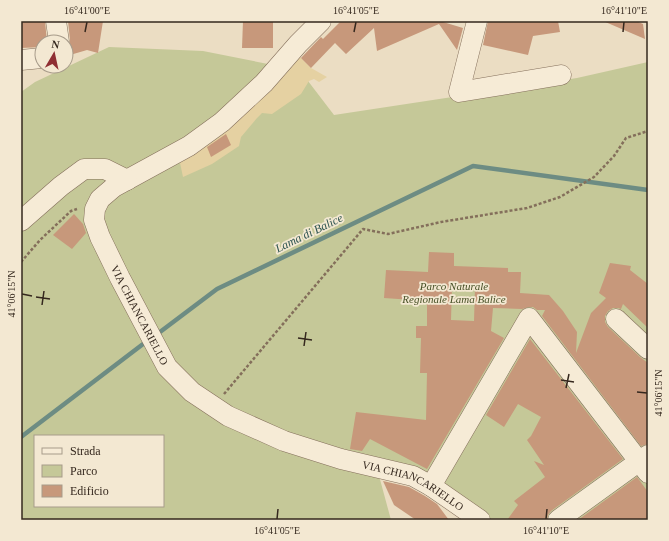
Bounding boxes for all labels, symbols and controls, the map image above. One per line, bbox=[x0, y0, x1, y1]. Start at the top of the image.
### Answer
text: 16°41'00"E bbox=[64, 5, 110, 16]
text: 16°41'05"E bbox=[333, 5, 379, 16]
text: 16°41'10"E bbox=[601, 5, 647, 16]
north arrow bbox=[34, 34, 74, 74]
text: N bbox=[51, 38, 60, 51]
water label: Lama di Balice bbox=[272, 210, 346, 256]
street label: VIA CHIANCARIELLO bbox=[109, 263, 171, 367]
text: 41°06'15"N bbox=[6, 270, 17, 318]
park label: Parco Naturale Regionale Lama Balice bbox=[401, 280, 506, 305]
text: 41°06'15"N bbox=[653, 369, 664, 417]
legend bbox=[34, 435, 164, 507]
text: Strada bbox=[70, 444, 101, 458]
street label: VIA CHIANCARIELLO bbox=[361, 458, 466, 513]
text: Parco bbox=[70, 464, 97, 478]
text: Edificio bbox=[70, 484, 109, 498]
text: 16°41'05"E bbox=[254, 525, 300, 536]
text: 16°41'10"E bbox=[523, 525, 569, 536]

